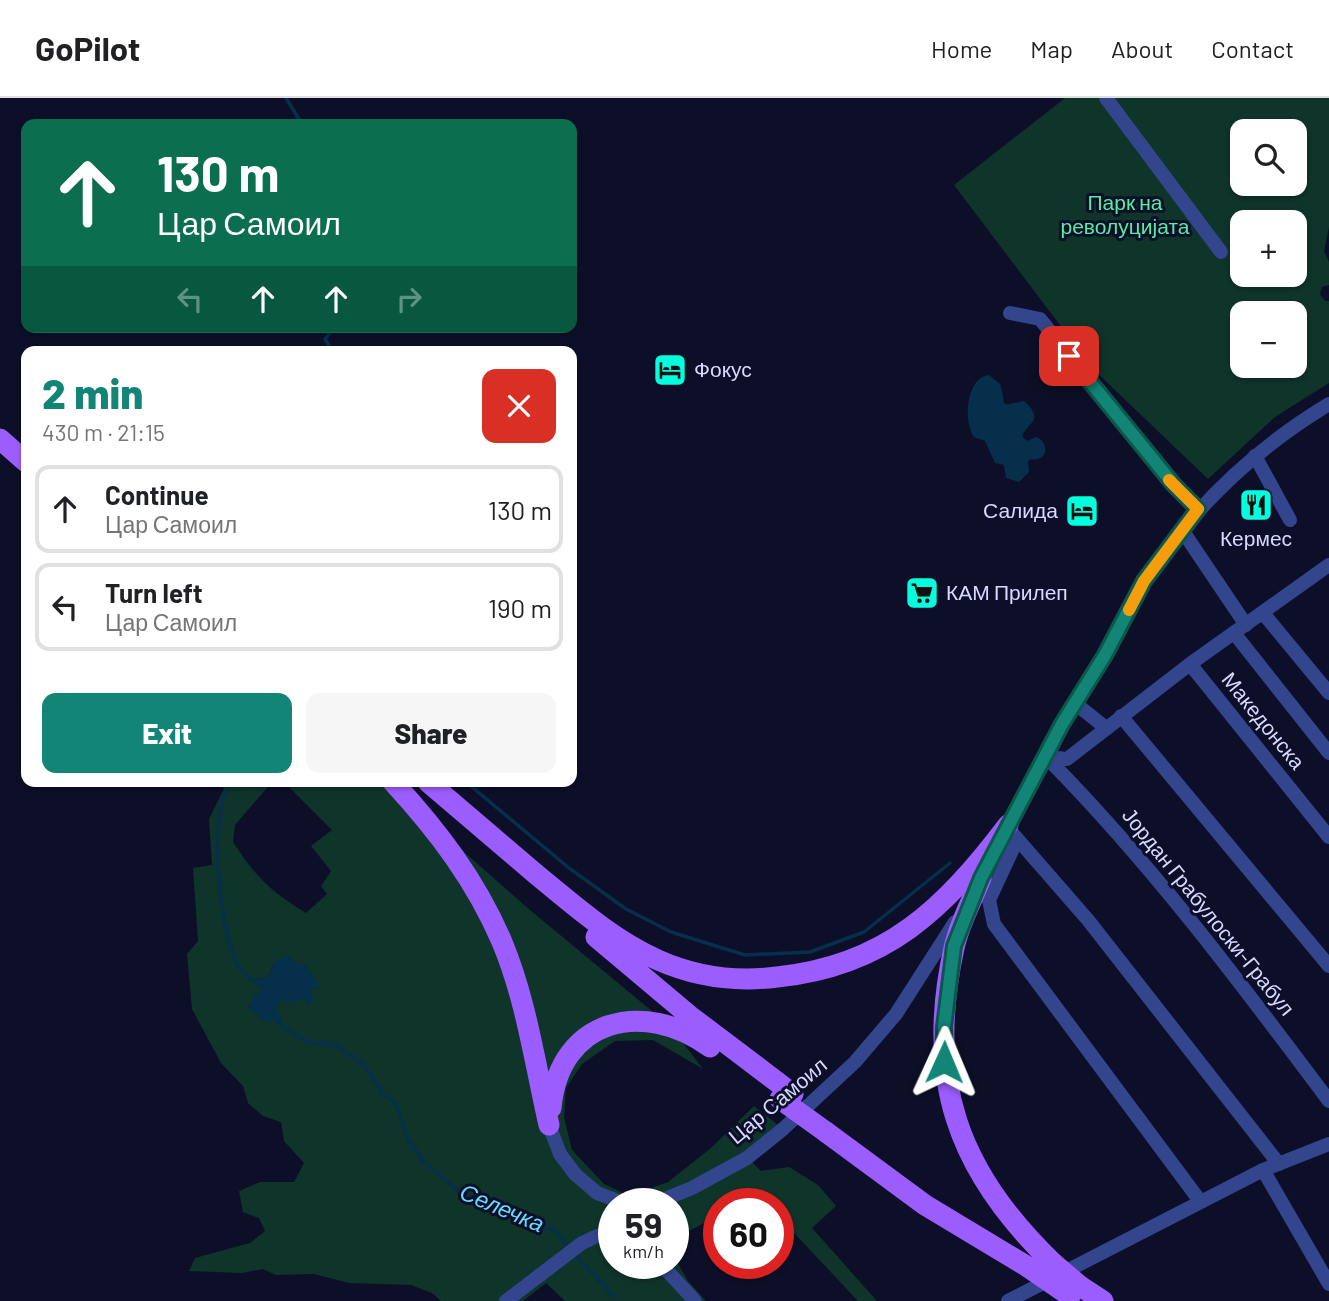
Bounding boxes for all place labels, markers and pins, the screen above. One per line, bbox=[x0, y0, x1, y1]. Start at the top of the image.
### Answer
pin bbox=[1039, 326, 1099, 386]
hotel icon: Фокус bbox=[651, 351, 689, 389]
place label: Фокус bbox=[694, 356, 752, 381]
restaurant icon: Кермес bbox=[1237, 486, 1275, 524]
hotel icon: Салида bbox=[1063, 492, 1101, 530]
place label: Салида bbox=[983, 497, 1058, 522]
place label: Кермес bbox=[1220, 525, 1292, 550]
supermarket icon: КАМ Прилеп bbox=[903, 574, 941, 612]
place label: КАМ Прилеп bbox=[946, 579, 1068, 604]

